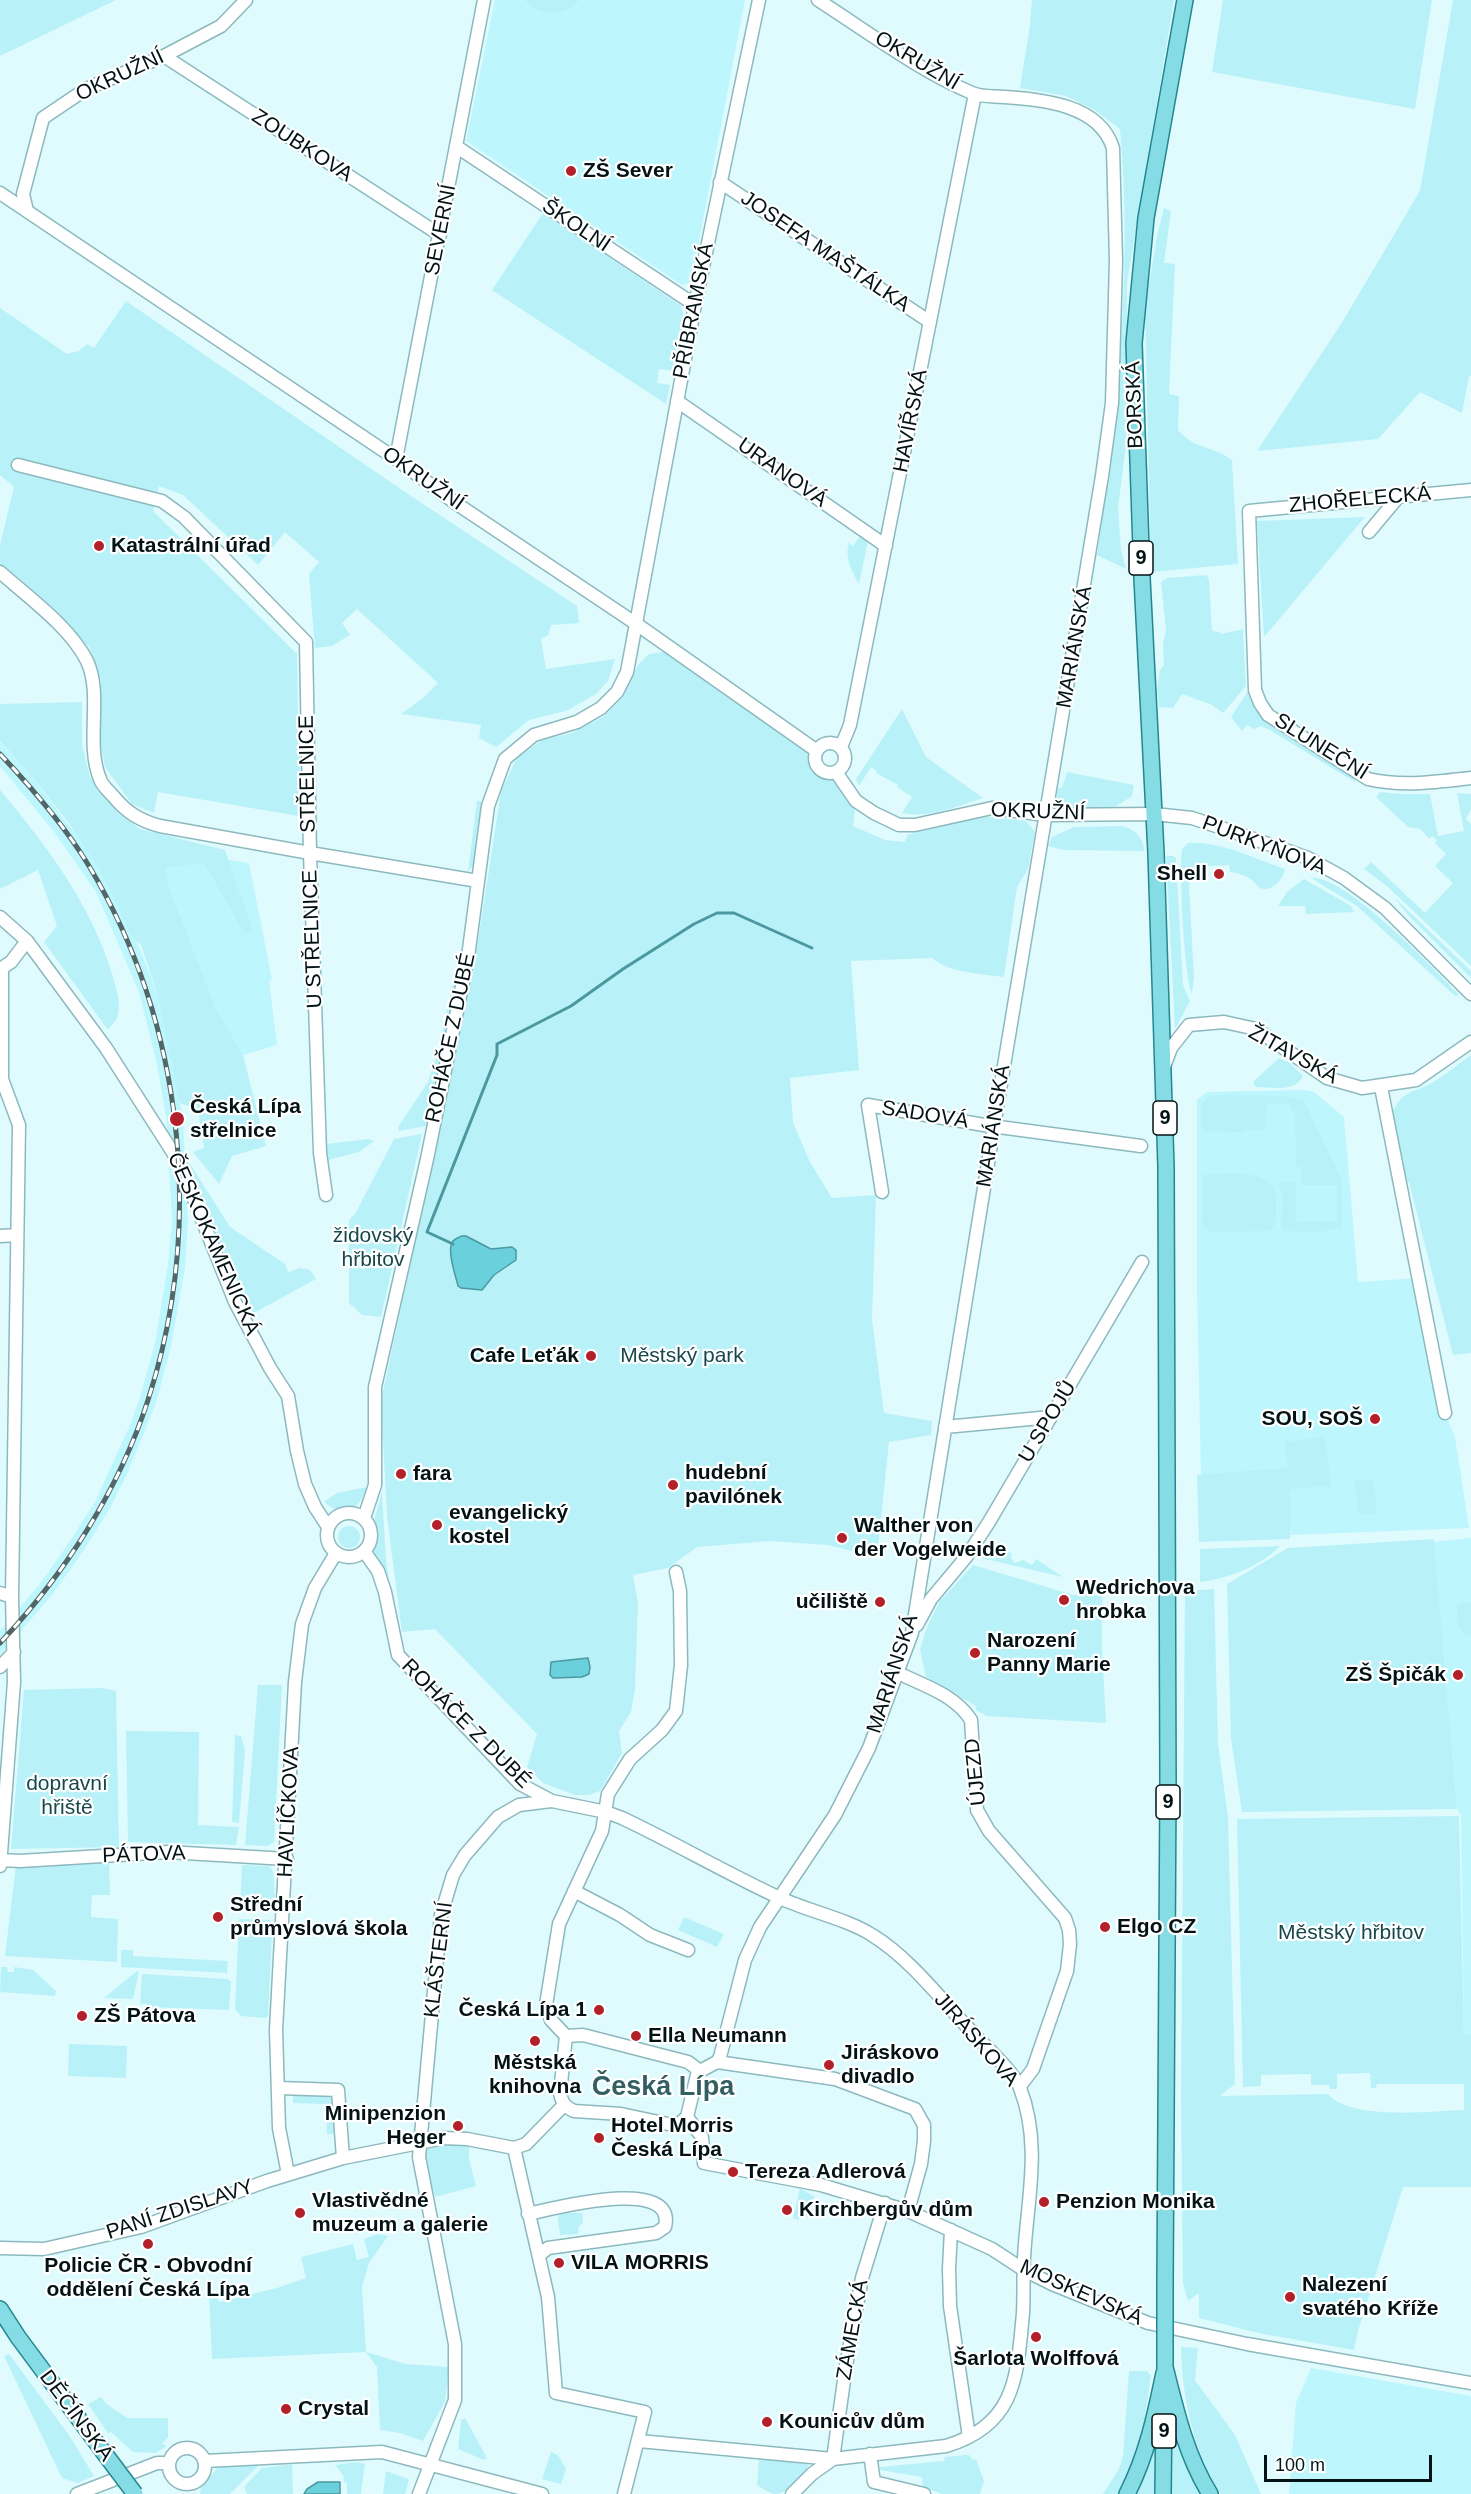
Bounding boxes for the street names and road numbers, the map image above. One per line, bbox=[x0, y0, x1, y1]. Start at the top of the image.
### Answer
street label: OKRUŽNÍ bbox=[870, 26, 964, 96]
street label: OKRUŽNÍ bbox=[72, 45, 168, 107]
street label: ZOUBKOVA bbox=[247, 104, 357, 188]
street label: SEVERNÍ bbox=[420, 182, 462, 278]
street label: JOSEFA MAŠTÁLKA bbox=[736, 186, 914, 318]
street label: ŠKOLNÍ bbox=[537, 194, 615, 258]
street label: PŘÍBRAMSKÁ bbox=[668, 241, 720, 381]
street label: BORSKÁ bbox=[1121, 361, 1149, 449]
street label: HAVÍŘSKÁ bbox=[889, 367, 933, 475]
street label: URANOVÁ bbox=[732, 433, 832, 513]
street label: OKRUŽNÍ bbox=[377, 442, 469, 516]
street label: ZHOŘELECKÁ bbox=[1288, 481, 1432, 519]
road number: 9 bbox=[1129, 541, 1153, 575]
street label: MARIÁNSKÁ bbox=[1052, 584, 1098, 710]
street label: SLUNEČNÍ bbox=[1269, 708, 1373, 786]
street label: STŘELNICE bbox=[294, 715, 322, 833]
street label: OKRUŽNÍ bbox=[990, 798, 1086, 826]
street label: PURKYŇOVA bbox=[1199, 811, 1329, 881]
street label: U STŘELNICE bbox=[298, 869, 328, 1009]
street label: ROHÁČE Z DUBÉ bbox=[421, 951, 481, 1125]
street label: ŽITAVSKÁ bbox=[1244, 1020, 1342, 1090]
street label: MARIÁNSKÁ bbox=[972, 1063, 1016, 1189]
street label: SADOVÁ bbox=[880, 1096, 970, 1134]
road number: 9 bbox=[1153, 1101, 1177, 1135]
street label: ČESKOKAMENICKÁ bbox=[161, 1149, 265, 1339]
street label: U SPOJŮ bbox=[1014, 1377, 1082, 1467]
street label: MARIÁNSKÁ bbox=[862, 1611, 924, 1737]
street label: ROHÁČE Z DUBÉ bbox=[396, 1654, 536, 1794]
street label: ÚJEZD bbox=[960, 1737, 992, 1807]
street label: HAVLÍČKOVA bbox=[273, 1746, 305, 1878]
road number: 9 bbox=[1156, 1785, 1180, 1819]
street label: PÁTOVA bbox=[102, 1841, 186, 1869]
street label: KLÁŠTERNÍ bbox=[419, 1901, 459, 2019]
street label: JIRÁSKOVA bbox=[928, 1988, 1024, 2092]
street label: PANÍ ZDISLAVY bbox=[103, 2174, 257, 2246]
street label: MOSKEVSKÁ bbox=[1016, 2255, 1146, 2331]
street label: ZÁMECKÁ bbox=[832, 2278, 874, 2382]
street label: DĚČÍNSKÁ bbox=[34, 2366, 118, 2466]
road number: 9 bbox=[1152, 2414, 1176, 2448]

